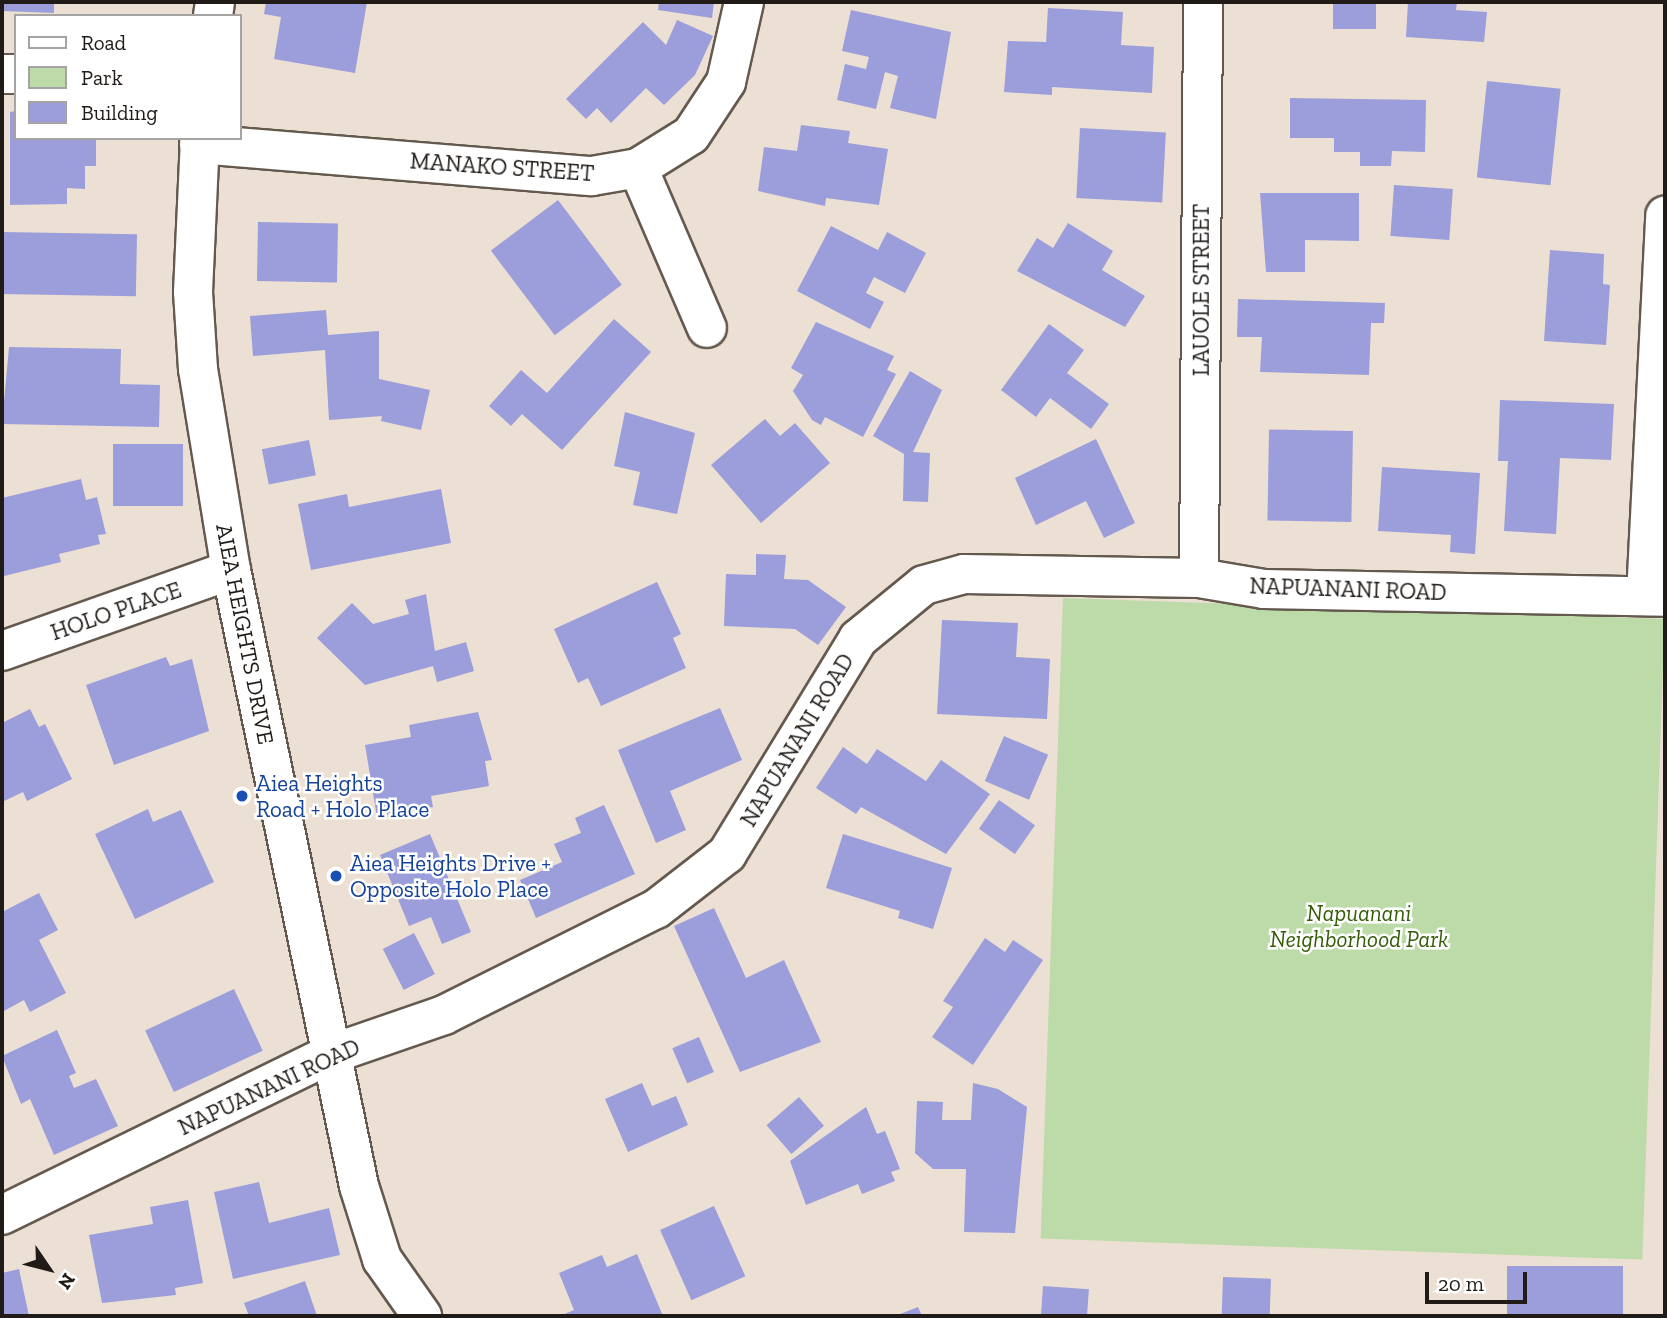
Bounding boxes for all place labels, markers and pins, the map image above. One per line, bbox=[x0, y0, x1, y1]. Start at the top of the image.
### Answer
place label: Aiea Heights Road + Holo Place bbox=[256, 769, 429, 823]
marker: Aiea Heights Road + Holo Place bbox=[234, 788, 250, 804]
place label: Aiea Heights Drive + Opposite Holo Place bbox=[350, 849, 551, 903]
marker: Aiea Heights Drive + Opposite Holo Place bbox=[328, 868, 344, 884]

